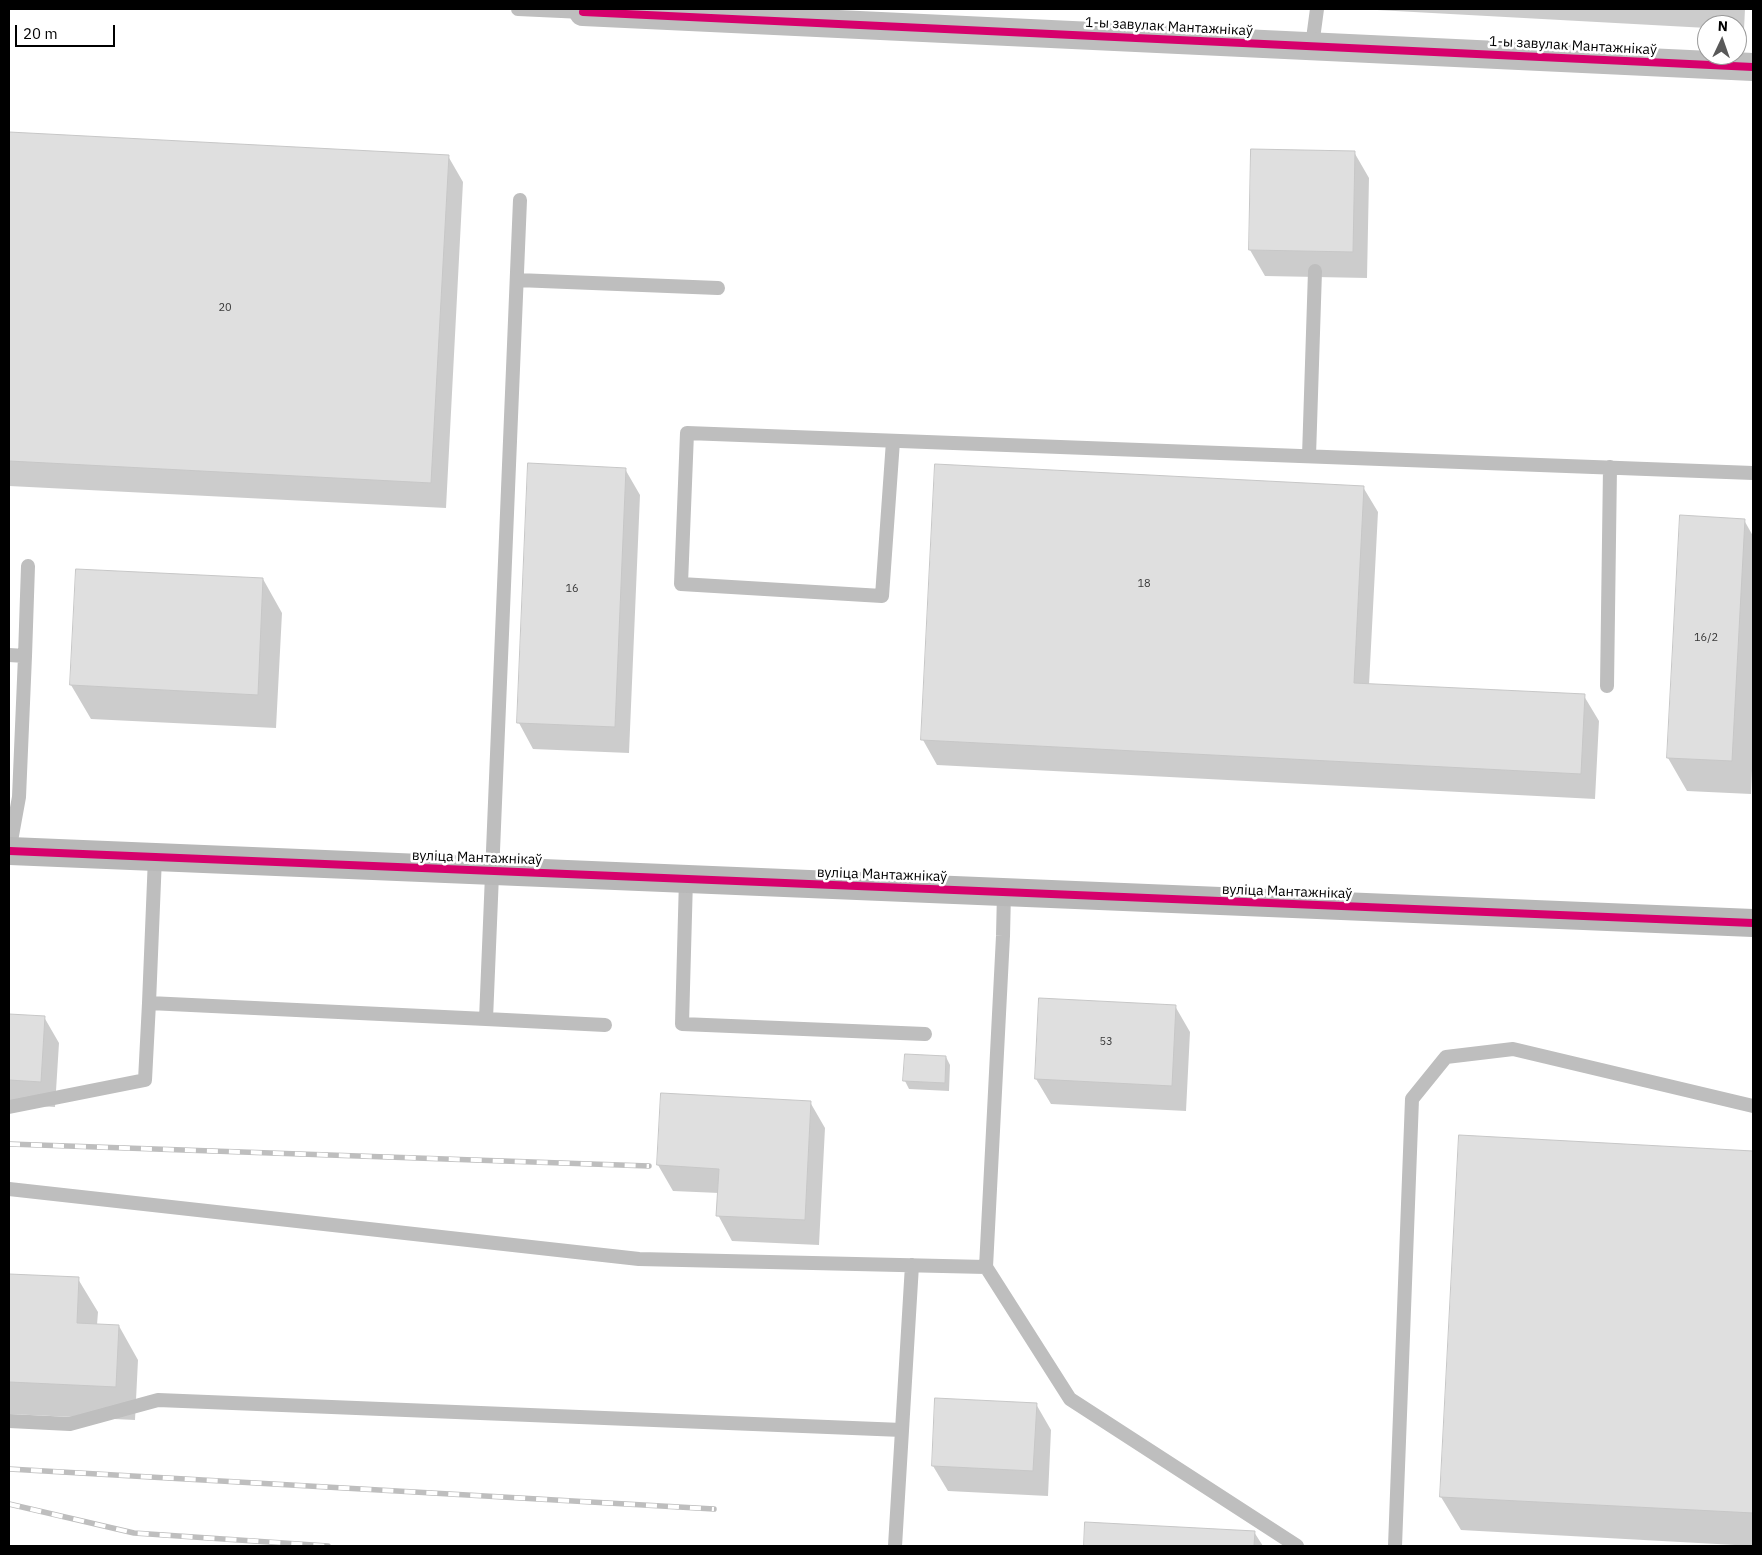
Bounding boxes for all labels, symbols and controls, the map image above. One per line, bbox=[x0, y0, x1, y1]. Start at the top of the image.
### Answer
street label: 1-ы завулак Мантажнікаў bbox=[1085, 14, 1253, 40]
scale bar bbox=[18, 15, 118, 47]
north arrow bbox=[1697, 15, 1747, 65]
text: N bbox=[1717, 17, 1728, 35]
text: 20 m bbox=[23, 24, 58, 43]
street label: 1-ы завулак Мантажнікаў bbox=[1489, 33, 1657, 59]
house number: 20 bbox=[218, 301, 232, 315]
house number: 18 bbox=[1137, 577, 1151, 591]
house number: 16 bbox=[565, 582, 579, 596]
house number: 16/2 bbox=[1694, 631, 1718, 645]
street label: вуліца Мантажнікаў bbox=[411, 847, 543, 869]
street label: вуліца Мантажнікаў bbox=[816, 864, 948, 886]
street label: вуліца Мантажнікаў bbox=[1221, 881, 1353, 903]
house number: 53 bbox=[1099, 1035, 1113, 1049]

